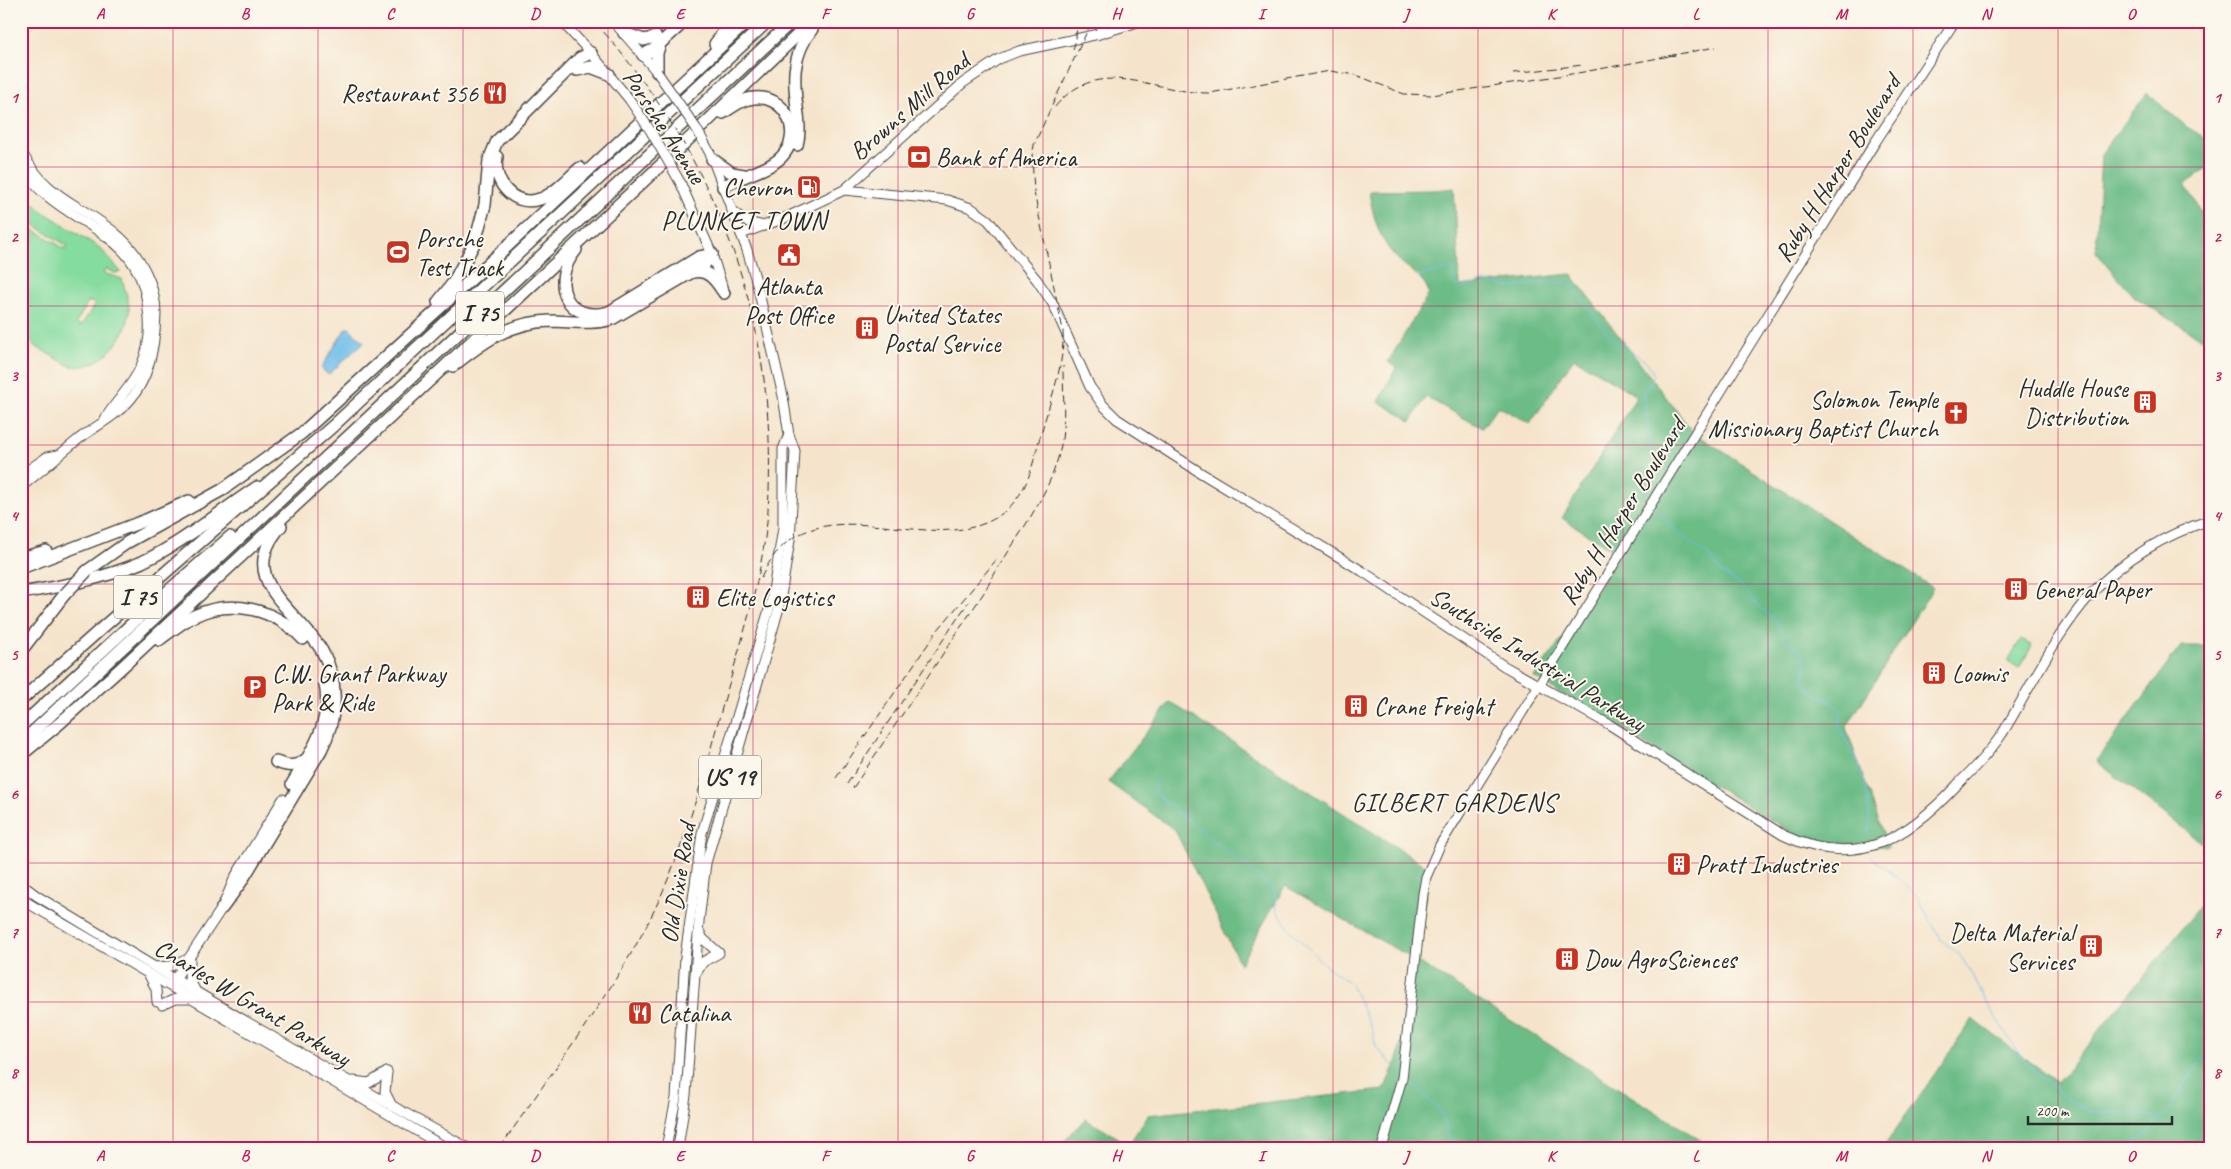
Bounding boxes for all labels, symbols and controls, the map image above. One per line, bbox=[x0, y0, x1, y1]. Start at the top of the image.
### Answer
text: A bbox=[96, 4, 106, 24]
text: B bbox=[241, 4, 251, 24]
text: C bbox=[386, 4, 396, 24]
text: D bbox=[530, 4, 541, 24]
text: E bbox=[676, 4, 687, 24]
text: F bbox=[821, 4, 832, 24]
text: G bbox=[966, 4, 976, 24]
text: H bbox=[1111, 4, 1123, 24]
text: I bbox=[1258, 4, 1268, 24]
text: J bbox=[1402, 4, 1411, 24]
text: K bbox=[1547, 4, 1559, 24]
text: L bbox=[1693, 4, 1701, 24]
text: M bbox=[1835, 4, 1849, 24]
text: N bbox=[1981, 4, 1994, 24]
text: O bbox=[2127, 4, 2137, 24]
street label: Browns Mill Road bbox=[843, 43, 979, 168]
street label: Porsche Avenue bbox=[615, 63, 714, 191]
street label: Ruby H Harper Boulevard bbox=[1767, 66, 1910, 268]
place label: Restaurant 356 bbox=[341, 78, 479, 110]
restaurant icon: Restaurant 356 bbox=[482, 80, 508, 106]
text: 1 bbox=[10, 88, 19, 108]
text: 1 bbox=[2213, 88, 2222, 108]
place label: Bank of America bbox=[936, 142, 1078, 174]
bank icon: Bank of America bbox=[906, 144, 932, 170]
place label: Chevron bbox=[723, 172, 793, 204]
fuel station icon: Chevron bbox=[796, 174, 822, 200]
district label: PLUNKET TOWN bbox=[661, 204, 830, 237]
place label: Porsche Test Track bbox=[416, 223, 505, 284]
text: 2 bbox=[10, 227, 19, 247]
text: 2 bbox=[2213, 227, 2222, 247]
sports icon: Porsche Test Track bbox=[385, 239, 411, 265]
public building icon: Atlanta Post Office bbox=[776, 242, 802, 268]
place label: Atlanta Post Office bbox=[745, 271, 835, 332]
road number: I 75 bbox=[456, 292, 504, 334]
place label: United States Postal Service bbox=[884, 299, 1003, 360]
building icon: United States Postal Service bbox=[854, 315, 880, 341]
text: 3 bbox=[10, 366, 19, 386]
text: 3 bbox=[2213, 366, 2222, 386]
place label: Huddle House Distribution bbox=[2018, 373, 2130, 434]
place label: Solomon Temple Missionary Baptist Church bbox=[1708, 384, 1940, 445]
building icon: Huddle House Distribution bbox=[2132, 389, 2158, 415]
church icon: Solomon Temple Missionary Baptist Church bbox=[1943, 400, 1969, 426]
street label: Ruby H Harper Boulevard bbox=[1552, 409, 1695, 611]
text: 4 bbox=[10, 506, 19, 526]
text: 4 bbox=[2213, 506, 2222, 526]
place label: General Paper bbox=[2034, 574, 2153, 606]
road number: I 75 bbox=[114, 576, 162, 618]
building icon: General Paper bbox=[2003, 576, 2029, 602]
street label: Southside Industrial Parkway bbox=[1423, 580, 1653, 740]
place label: Elite Logistics bbox=[716, 582, 835, 614]
building icon: Elite Logistics bbox=[685, 584, 711, 610]
text: 5 bbox=[11, 645, 20, 665]
text: 5 bbox=[2214, 645, 2223, 665]
place label: C.W. Grant Parkway Park & Ride bbox=[272, 658, 448, 719]
place label: Loomis bbox=[1952, 658, 2010, 690]
building icon: Loomis bbox=[1921, 660, 1947, 686]
parking icon: C.W. Grant Parkway Park & Ride bbox=[242, 674, 268, 700]
place label: Crane Freight bbox=[1374, 691, 1496, 723]
building icon: Crane Freight bbox=[1343, 693, 1369, 719]
road number: US 19 bbox=[699, 756, 761, 799]
text: 6 bbox=[10, 784, 19, 804]
text: 6 bbox=[2213, 784, 2222, 804]
district label: GILBERT GARDENS bbox=[1352, 786, 1561, 819]
street label: Old Dixie Road bbox=[653, 817, 704, 945]
place label: Pratt Industries bbox=[1696, 849, 1840, 881]
building icon: Pratt Industries bbox=[1666, 851, 1692, 877]
place label: Delta Material Services bbox=[1950, 917, 2079, 978]
text: 7 bbox=[10, 923, 19, 943]
text: 7 bbox=[2213, 923, 2222, 943]
street label: Charles W Grant Parkway bbox=[149, 932, 358, 1075]
building icon: Delta Material Services bbox=[2078, 933, 2104, 959]
place label: Dow AgroSciences bbox=[1584, 944, 1739, 976]
building icon: Dow AgroSciences bbox=[1554, 946, 1580, 972]
place label: Catalina bbox=[658, 998, 732, 1030]
restaurant icon: Catalina bbox=[627, 1000, 653, 1026]
text: 8 bbox=[10, 1063, 19, 1083]
text: 8 bbox=[2213, 1063, 2222, 1083]
scale bar bbox=[2028, 1094, 2172, 1126]
text: 200 m bbox=[2036, 1102, 2070, 1121]
text: A bbox=[96, 1146, 106, 1166]
text: B bbox=[241, 1146, 251, 1166]
text: C bbox=[386, 1146, 396, 1166]
text: D bbox=[530, 1146, 541, 1166]
text: E bbox=[676, 1146, 687, 1166]
text: F bbox=[821, 1146, 832, 1166]
text: G bbox=[966, 1146, 976, 1166]
text: H bbox=[1111, 1146, 1123, 1166]
text: I bbox=[1258, 1146, 1268, 1166]
text: J bbox=[1402, 1146, 1411, 1166]
text: K bbox=[1547, 1146, 1559, 1166]
text: L bbox=[1693, 1146, 1701, 1166]
text: M bbox=[1835, 1146, 1849, 1166]
text: N bbox=[1981, 1146, 1994, 1166]
text: O bbox=[2127, 1146, 2137, 1166]

